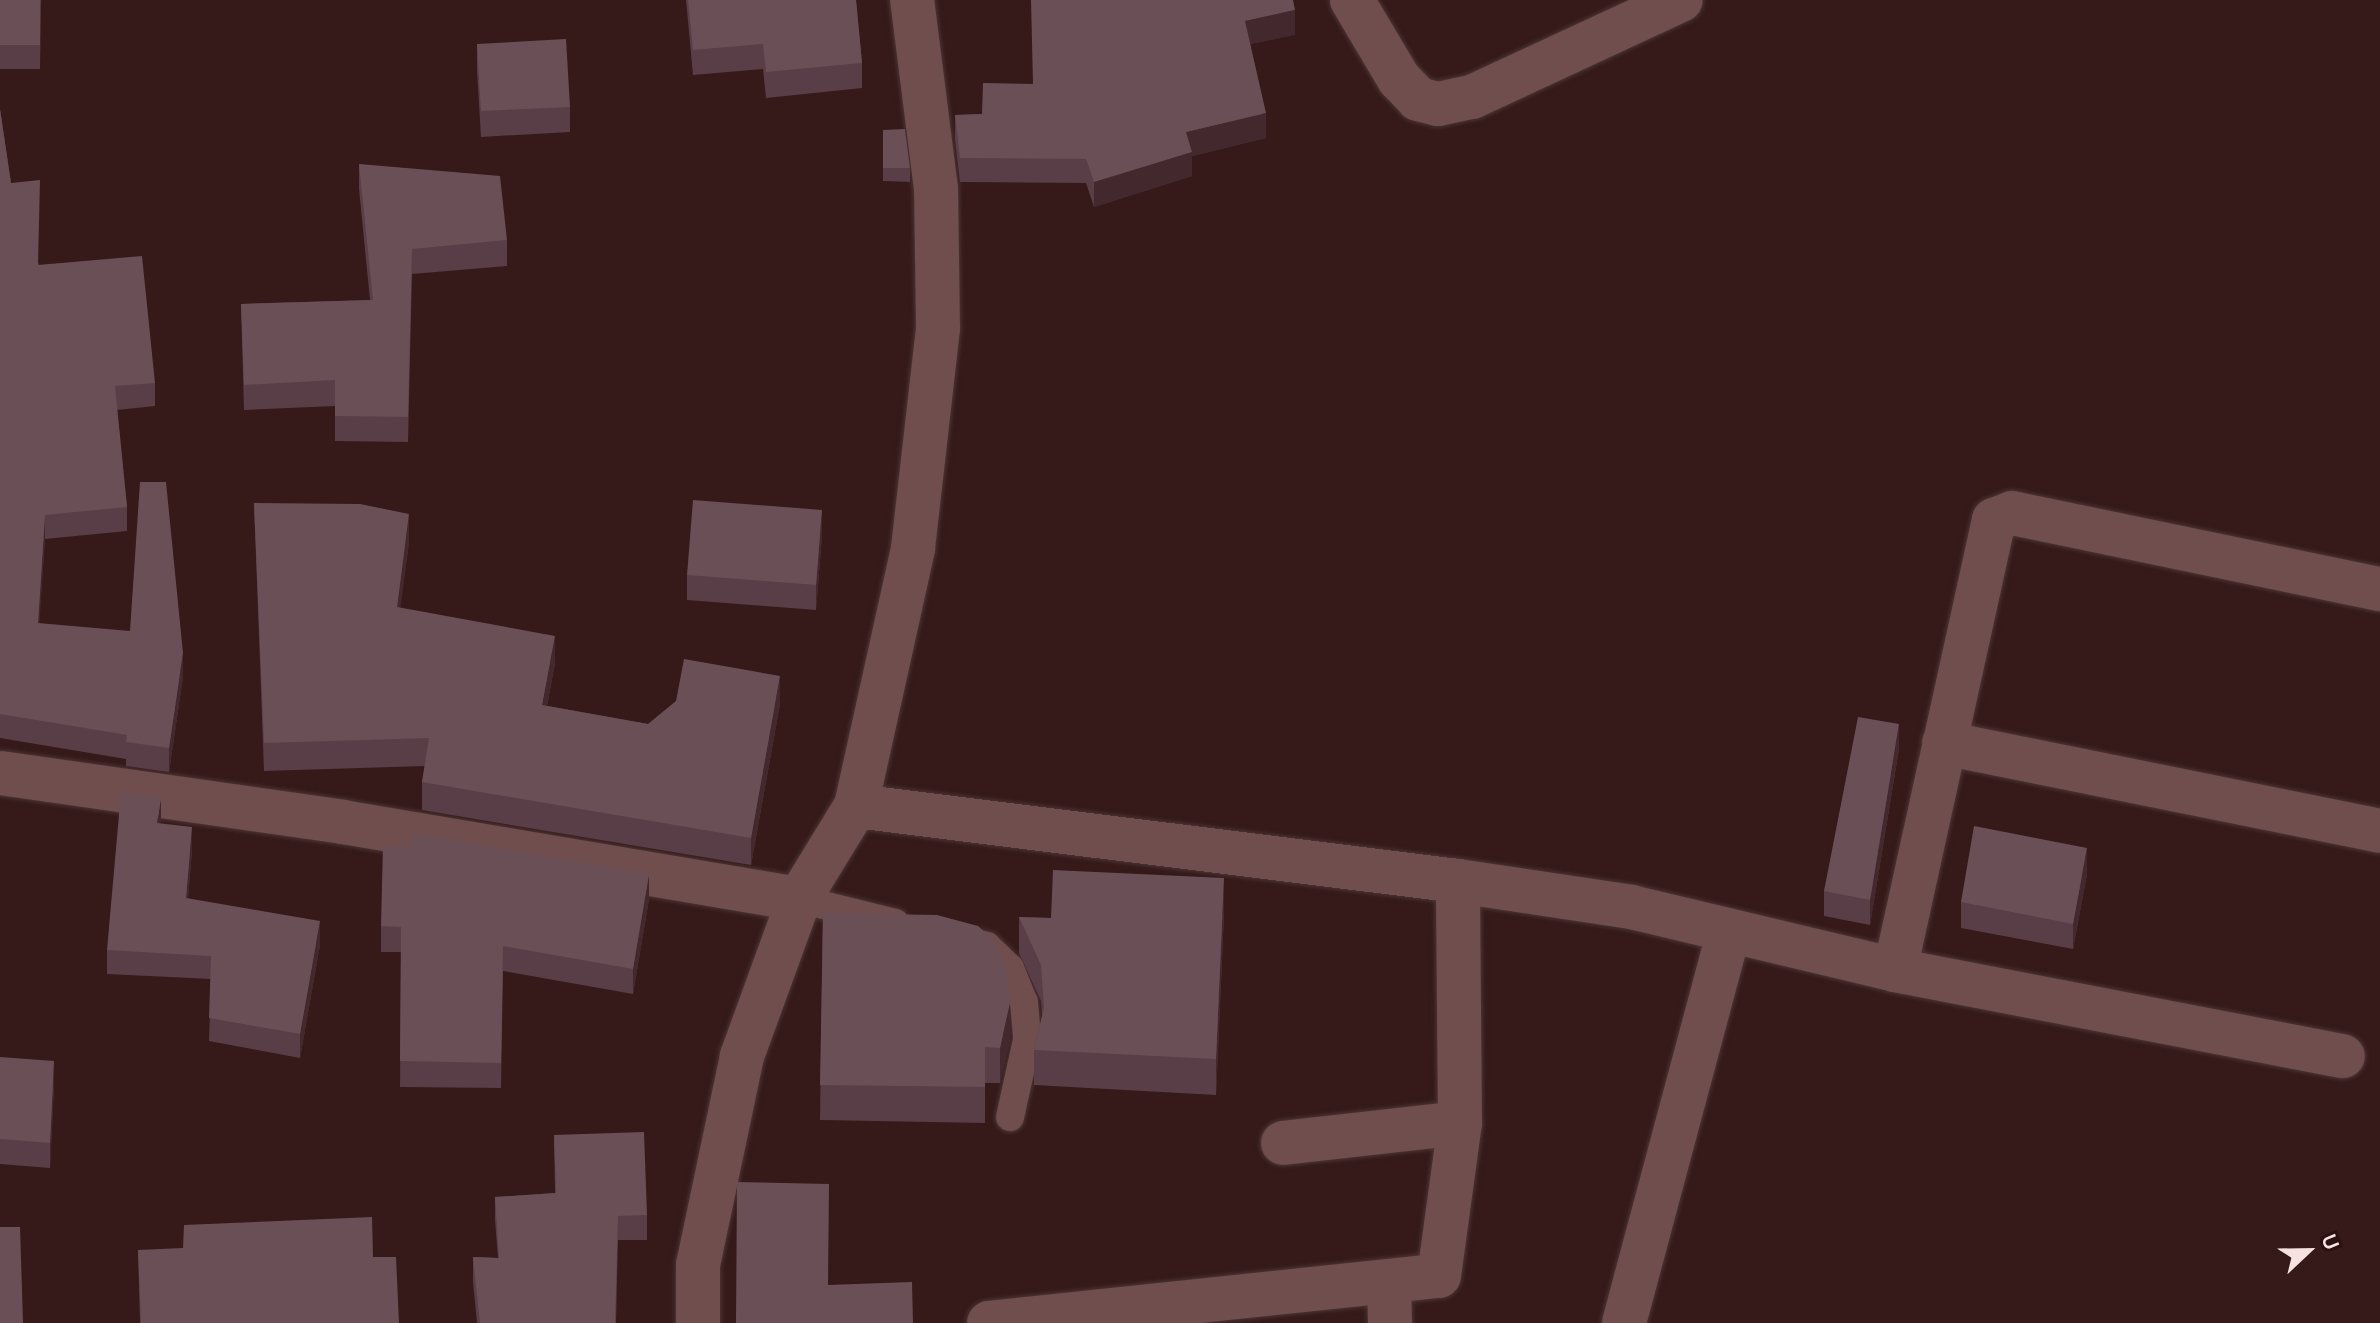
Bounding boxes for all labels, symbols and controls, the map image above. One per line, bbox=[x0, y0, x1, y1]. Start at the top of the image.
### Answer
north arrow bbox=[2268, 1211, 2348, 1291]
text: U bbox=[2315, 1230, 2345, 1254]

